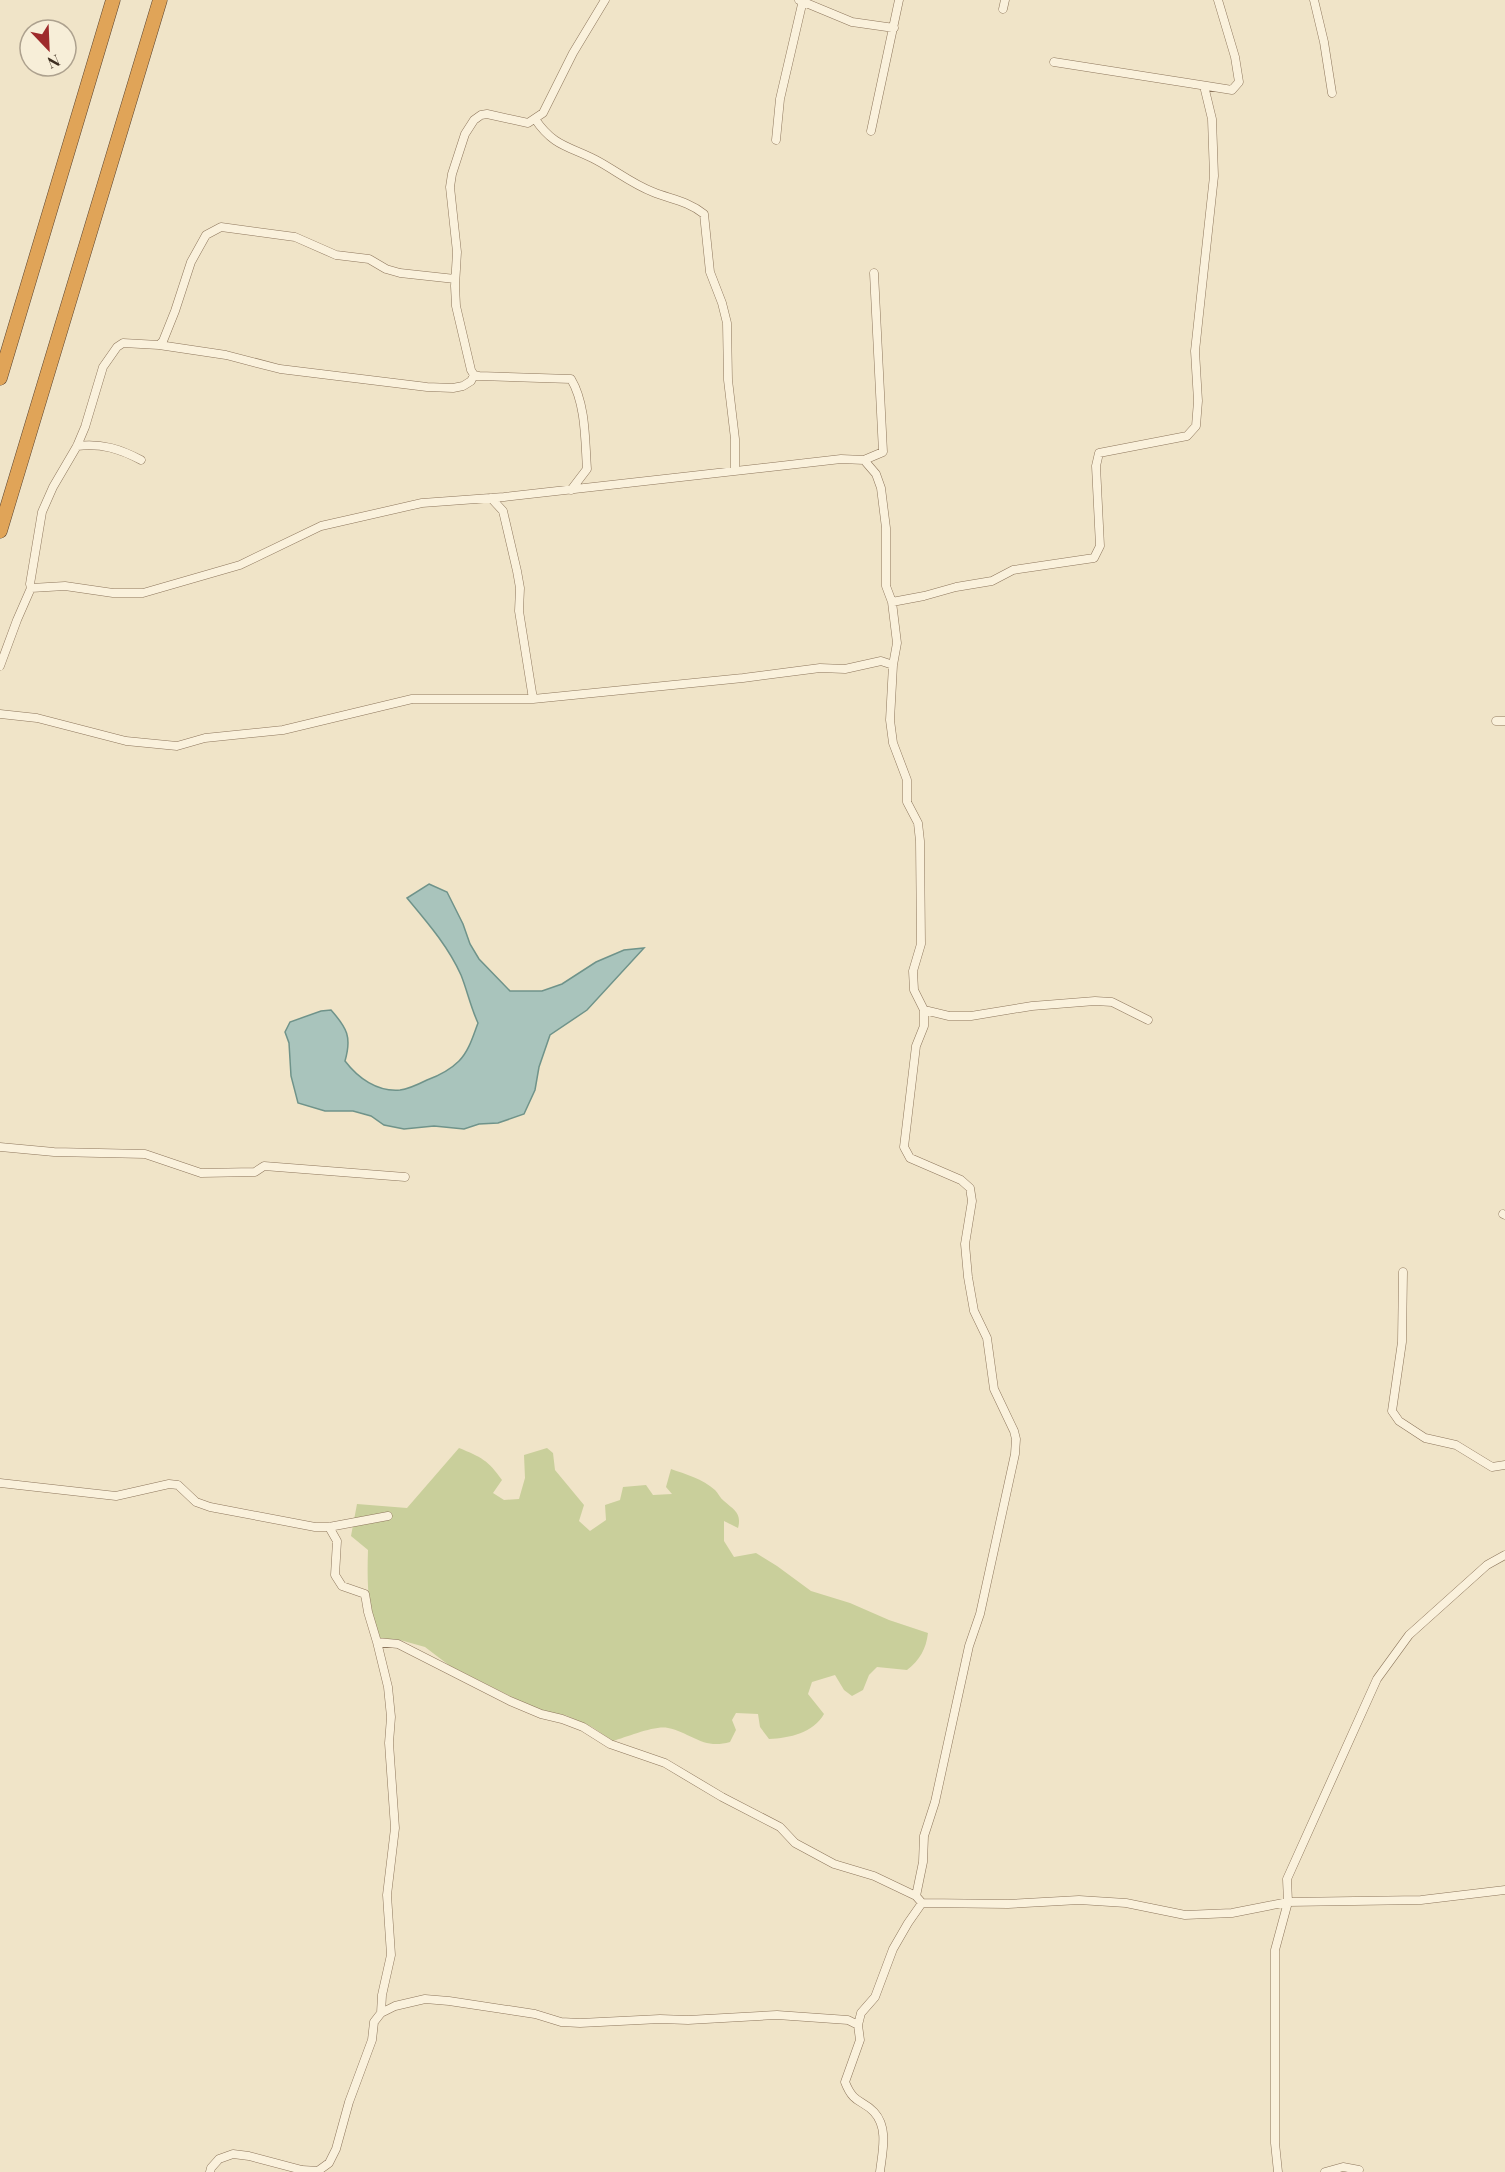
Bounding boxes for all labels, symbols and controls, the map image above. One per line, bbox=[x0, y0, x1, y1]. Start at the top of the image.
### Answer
north arrow bbox=[18, 18, 78, 78]
text: N bbox=[44, 50, 63, 74]

